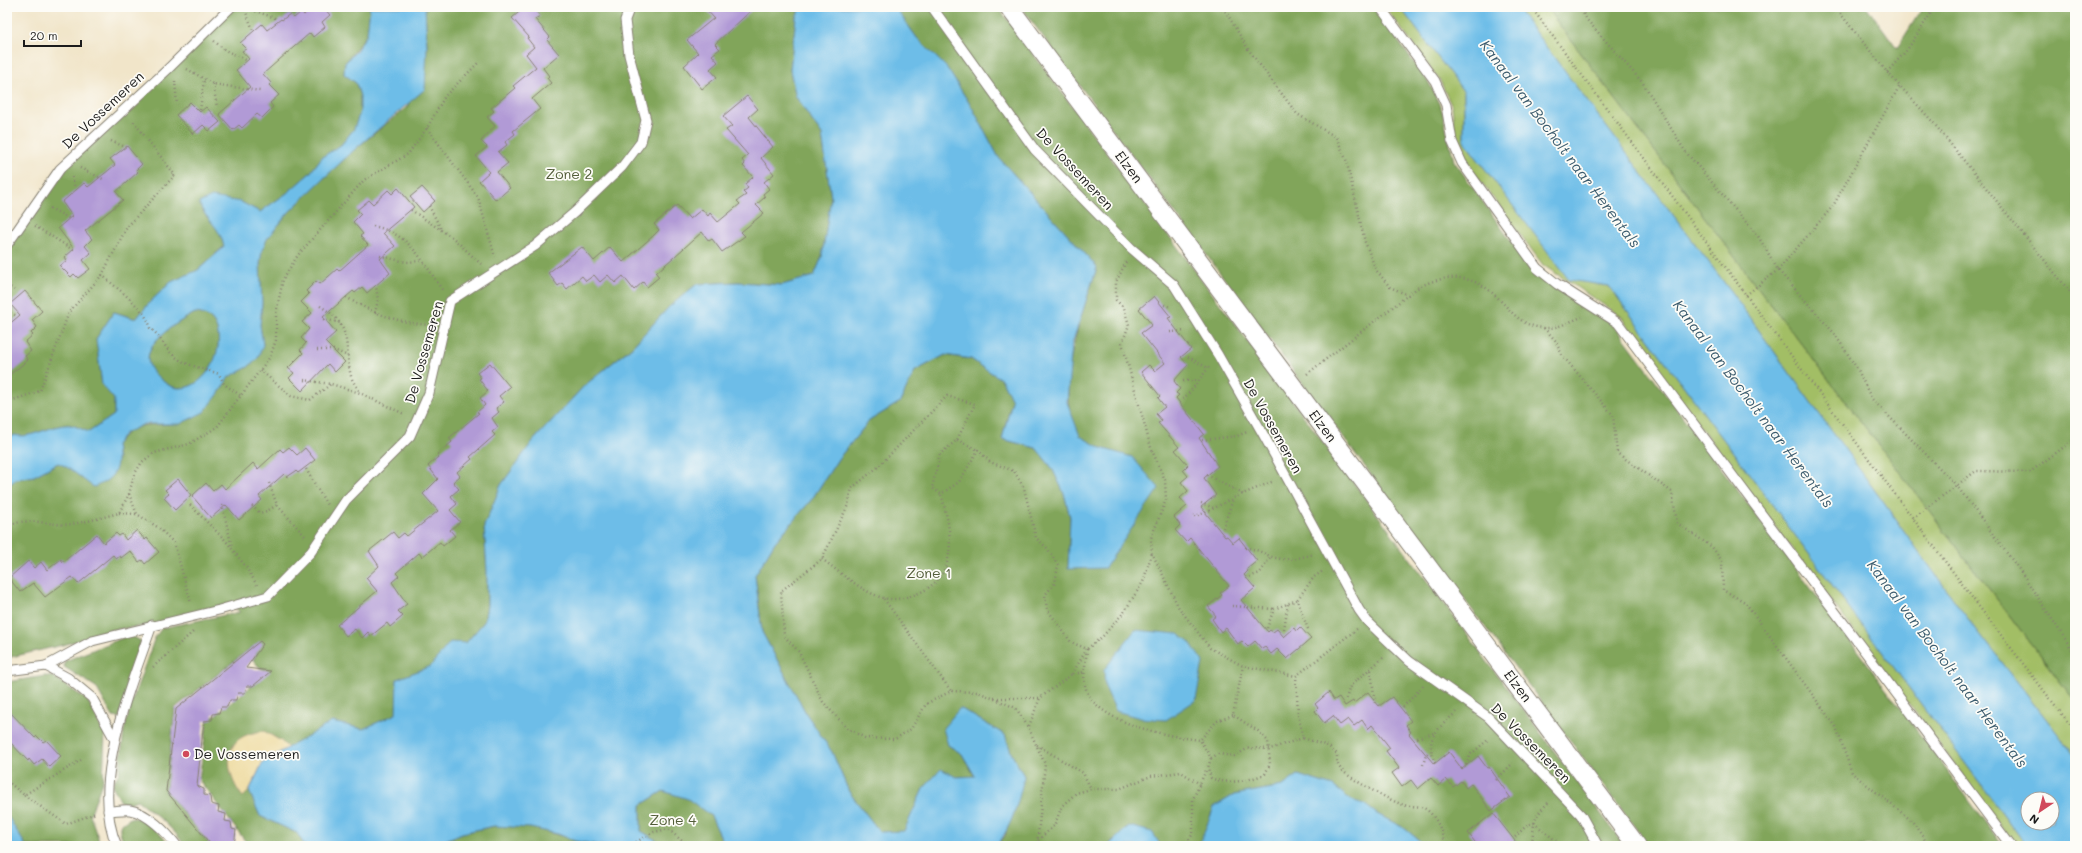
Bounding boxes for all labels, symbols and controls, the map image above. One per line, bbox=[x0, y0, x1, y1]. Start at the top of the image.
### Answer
scale bar bbox=[24, 22, 81, 48]
text: 20 m bbox=[30, 27, 58, 43]
water label: Kanaal van Bocholt naar Herentals bbox=[1476, 35, 1646, 251]
street label: De Vossemeren bbox=[58, 67, 148, 153]
street label: De Vossemeren bbox=[1032, 124, 1118, 214]
street label: Elzen bbox=[1111, 147, 1148, 187]
park label: Zone 2 bbox=[546, 164, 592, 183]
water label: Kanaal van Bocholt naar Herentals bbox=[1669, 295, 1839, 511]
street label: De Vossemeren bbox=[400, 298, 447, 405]
street label: De Vossemeren bbox=[1240, 375, 1307, 477]
street label: Elzen bbox=[1305, 406, 1342, 446]
water label: Kanaal van Bocholt naar Herentals bbox=[1863, 555, 2033, 771]
park label: Zone 1 bbox=[907, 563, 951, 582]
street label: Elzen bbox=[1500, 666, 1537, 706]
street label: De Vossemeren bbox=[1487, 699, 1575, 787]
place label: De Vossemeren bbox=[194, 744, 300, 763]
marker: De Vossemeren bbox=[181, 749, 191, 759]
north arrow bbox=[2020, 791, 2060, 831]
park label: Zone 4 bbox=[650, 810, 697, 829]
text: N bbox=[2026, 811, 2042, 828]

